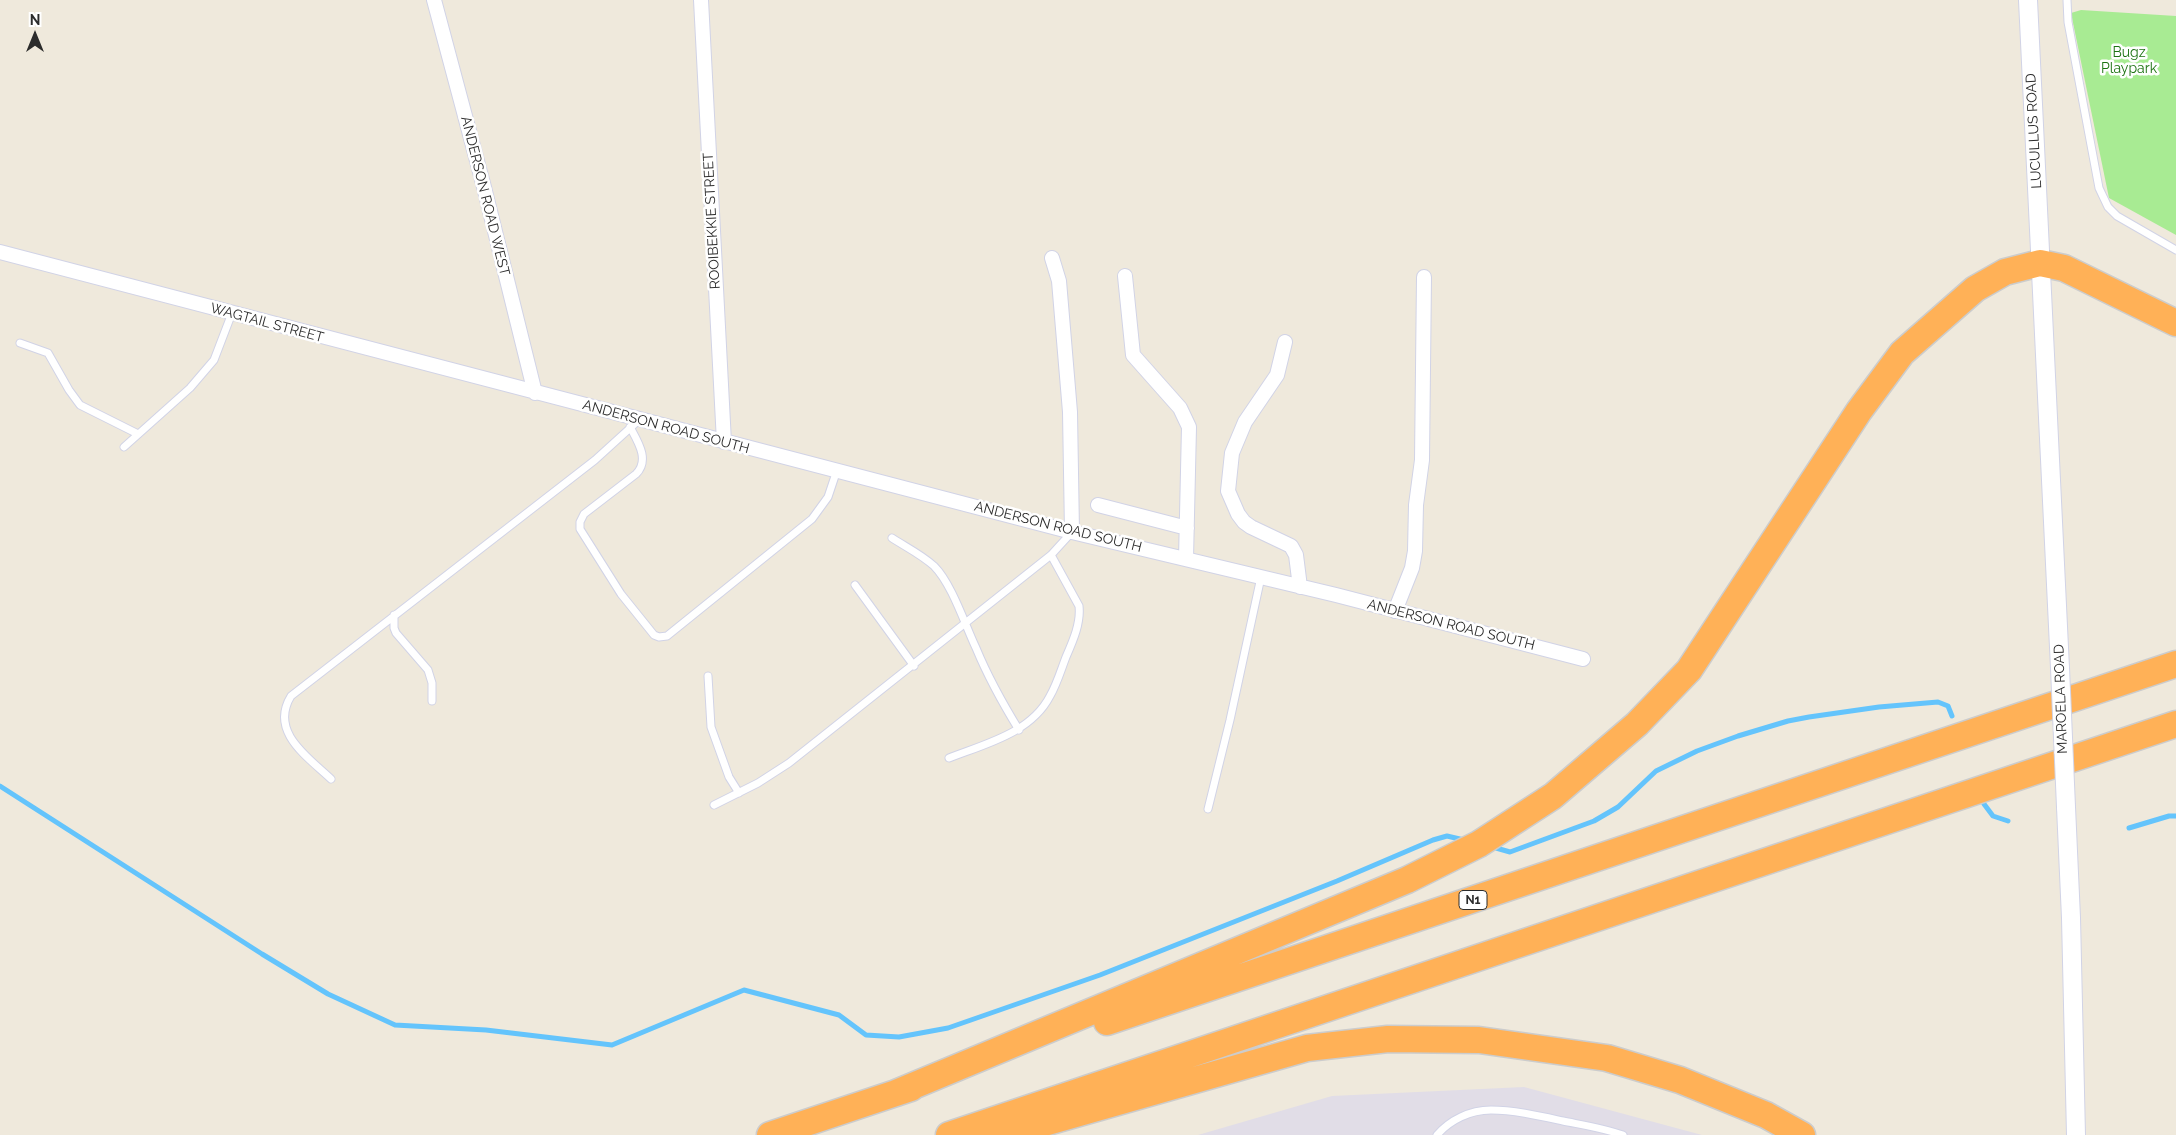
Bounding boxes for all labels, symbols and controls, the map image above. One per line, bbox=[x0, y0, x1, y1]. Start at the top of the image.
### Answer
north arrow bbox=[10, 10, 60, 60]
text: N bbox=[30, 12, 40, 28]
park label: Bugz Playpark bbox=[2101, 45, 2157, 78]
street label: LUCULLUS ROAD bbox=[2023, 73, 2045, 189]
street label: ANDERSON ROAD WEST bbox=[457, 114, 513, 278]
street label: ROOIBEKKIE STREET bbox=[700, 152, 724, 290]
street label: WAGTAIL STREET bbox=[208, 300, 326, 346]
street label: ANDERSON ROAD SOUTH bbox=[581, 397, 751, 457]
street label: ANDERSON ROAD SOUTH bbox=[972, 498, 1144, 556]
street label: ANDERSON ROAD SOUTH bbox=[1365, 596, 1537, 654]
street label: MAROELA ROAD bbox=[2051, 644, 2071, 754]
road number: N1 bbox=[1459, 890, 1487, 910]

